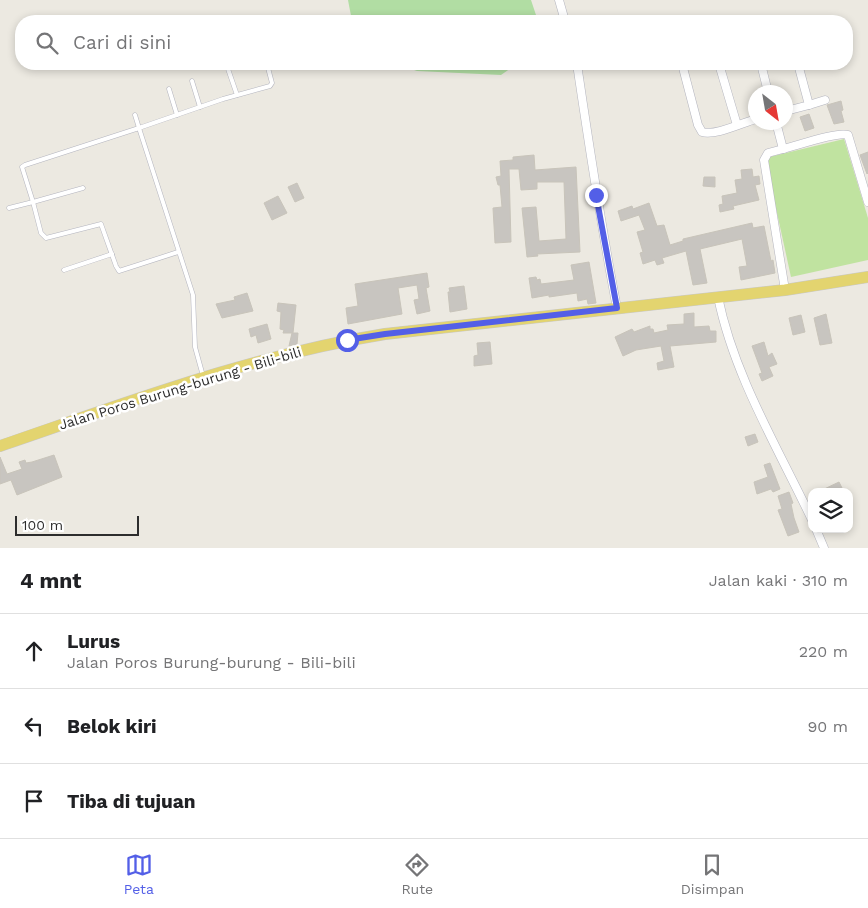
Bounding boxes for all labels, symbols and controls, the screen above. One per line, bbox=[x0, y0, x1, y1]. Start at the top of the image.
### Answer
search box bbox=[15, 15, 853, 70]
icon: search bbox=[33, 29, 61, 57]
text: Cari di sini bbox=[73, 31, 171, 54]
north arrow bbox=[748, 85, 793, 130]
route end bbox=[585, 184, 608, 207]
route start bbox=[336, 329, 359, 352]
street label: Jalan Poros Burung-burung - Bili-bili bbox=[57, 343, 303, 433]
map controls bbox=[808, 488, 853, 533]
button: layers bbox=[808, 488, 853, 533]
scale bar bbox=[15, 513, 139, 536]
text: 100 m bbox=[22, 517, 63, 533]
text: 4 mnt bbox=[20, 568, 81, 593]
text: Jalan kaki · 310 m bbox=[709, 571, 848, 590]
text: Lurus bbox=[67, 630, 120, 653]
icon: ahead bbox=[20, 637, 48, 665]
text: 220 m bbox=[799, 642, 848, 661]
text: Jalan Poros Burung-burung - Bili-bili bbox=[67, 653, 356, 672]
icon: left bbox=[20, 712, 48, 740]
text: Belok kiri bbox=[67, 715, 157, 738]
text: 90 m bbox=[807, 717, 848, 736]
icon: arrive bbox=[20, 787, 48, 815]
text: Tiba di tujuan bbox=[67, 790, 196, 813]
tab: Peta bbox=[124, 851, 154, 897]
tab: Rute bbox=[401, 851, 433, 897]
tab: Disimpan bbox=[681, 851, 744, 897]

